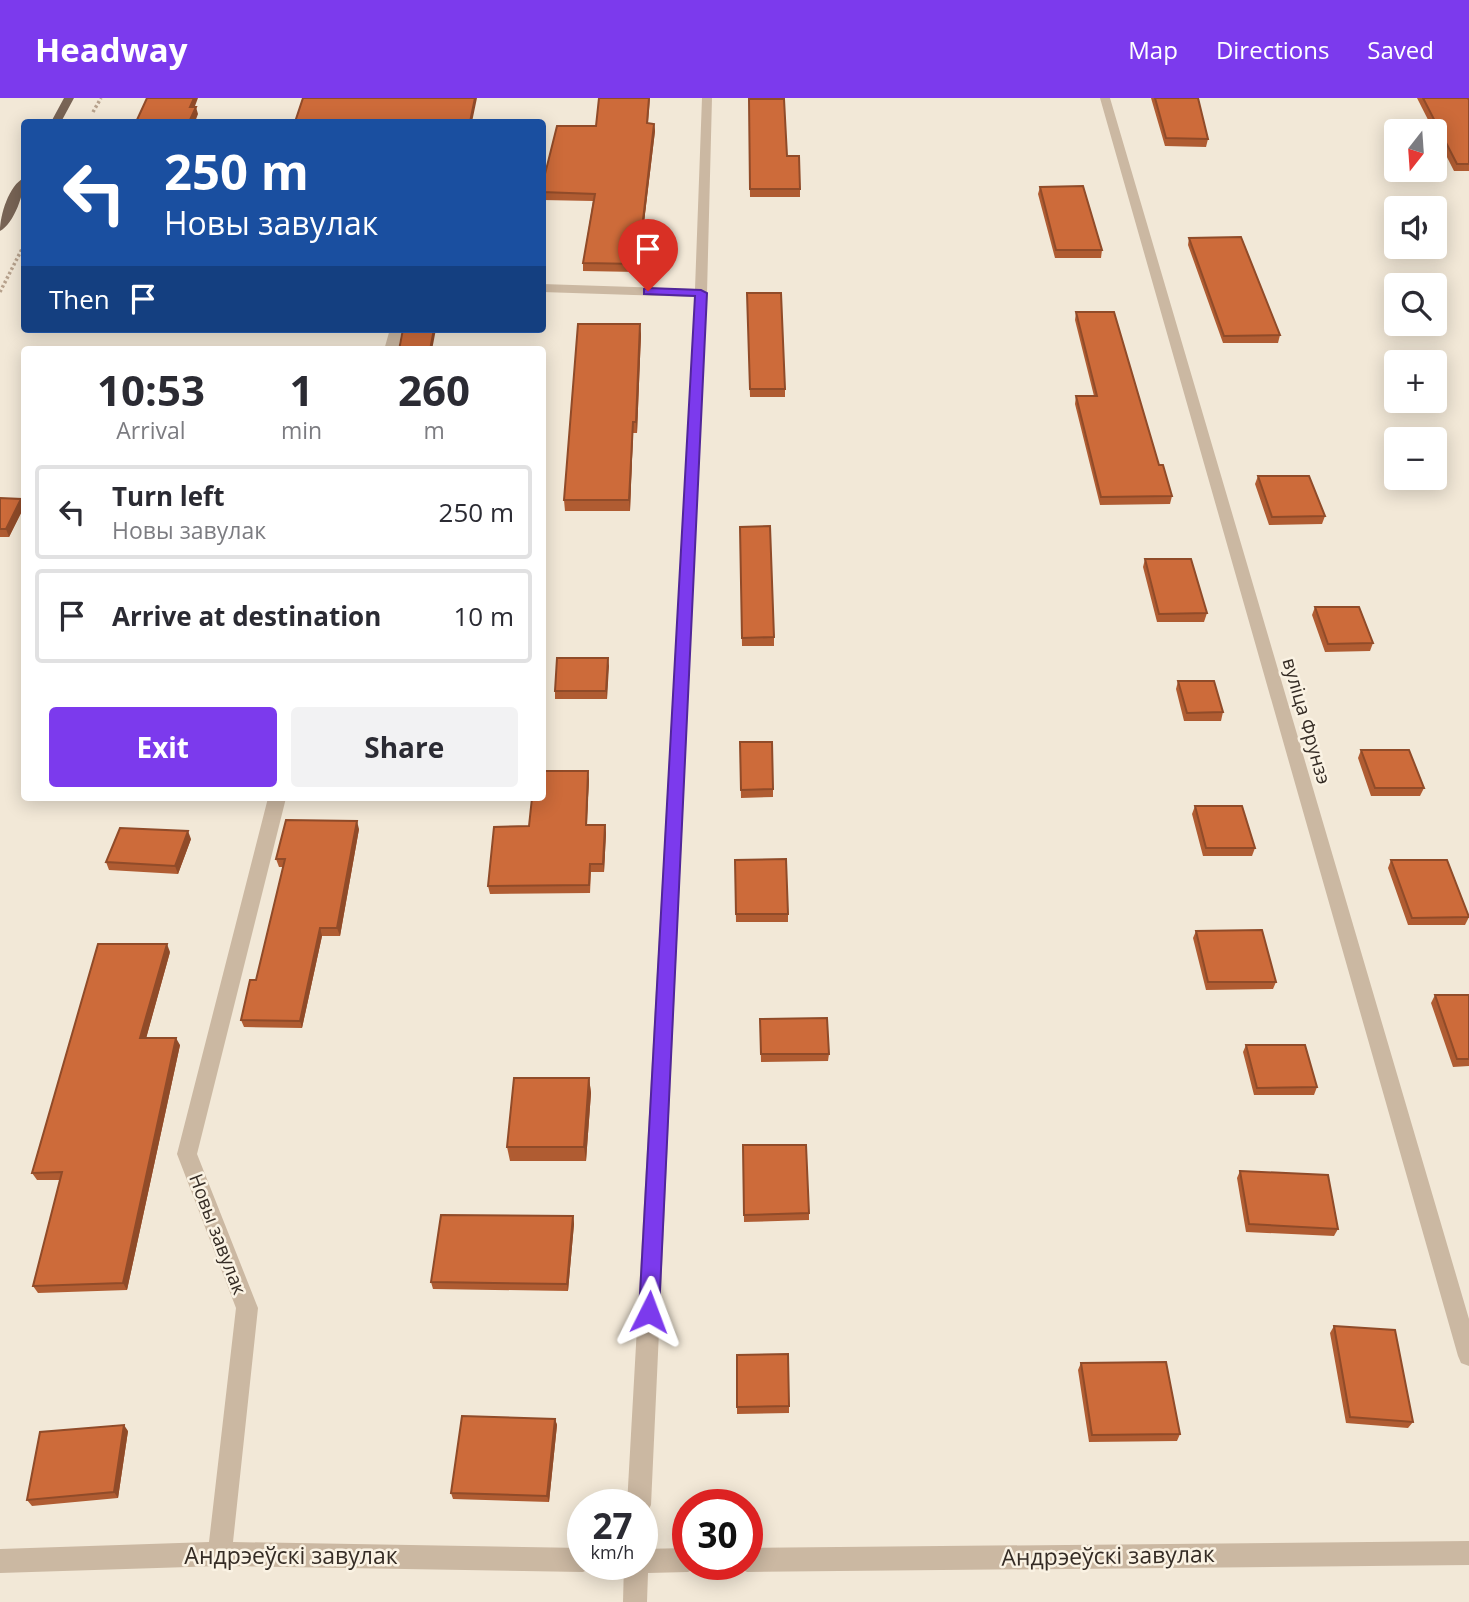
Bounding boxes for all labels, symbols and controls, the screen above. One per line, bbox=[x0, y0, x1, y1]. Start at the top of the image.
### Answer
text: Headway bbox=[35, 27, 188, 72]
text: Map bbox=[1128, 33, 1178, 66]
text: Directions bbox=[1216, 33, 1329, 66]
text: Saved bbox=[1367, 33, 1434, 66]
north arrow bbox=[1384, 119, 1447, 182]
map controls bbox=[1384, 119, 1447, 490]
text: 250 m bbox=[164, 138, 309, 204]
icon: left bbox=[49, 147, 140, 238]
button: sound bbox=[1384, 196, 1447, 259]
text: Новы завулак bbox=[164, 201, 378, 244]
pin bbox=[618, 219, 678, 291]
icon: arrive bbox=[629, 230, 667, 268]
button: search bbox=[1384, 273, 1447, 336]
icon: arrive bbox=[124, 280, 162, 318]
text: Then bbox=[49, 281, 110, 317]
button: + bbox=[1384, 350, 1447, 413]
text: 10:53 bbox=[97, 361, 205, 418]
text: 1 bbox=[289, 361, 314, 418]
text: 260 bbox=[398, 361, 470, 418]
text: Arrival bbox=[116, 414, 186, 446]
text: min bbox=[281, 414, 322, 446]
text: m bbox=[423, 414, 445, 446]
button: − bbox=[1384, 427, 1447, 490]
text: Turn left bbox=[112, 478, 224, 514]
icon: left bbox=[53, 493, 91, 531]
text: 250 m bbox=[439, 494, 514, 530]
text: Новы завулак bbox=[112, 514, 266, 546]
icon: arrive bbox=[53, 597, 91, 635]
text: Arrive at destination bbox=[112, 598, 381, 634]
text: 10 m bbox=[453, 598, 514, 634]
street label: вуліца Фрунзэ bbox=[1277, 655, 1337, 787]
button: Exit bbox=[49, 707, 277, 787]
button: Share bbox=[291, 707, 518, 787]
street label: Новы завулак bbox=[183, 1170, 253, 1298]
position arrow bbox=[612, 1275, 686, 1349]
speed limit sign: 30 bbox=[672, 1489, 763, 1580]
text: 27 bbox=[592, 1502, 633, 1549]
street label: Андрэеўскі завулак bbox=[1001, 1537, 1215, 1573]
street label: Андрэеўскі завулак bbox=[184, 1539, 398, 1571]
text: km/h bbox=[591, 1540, 634, 1564]

